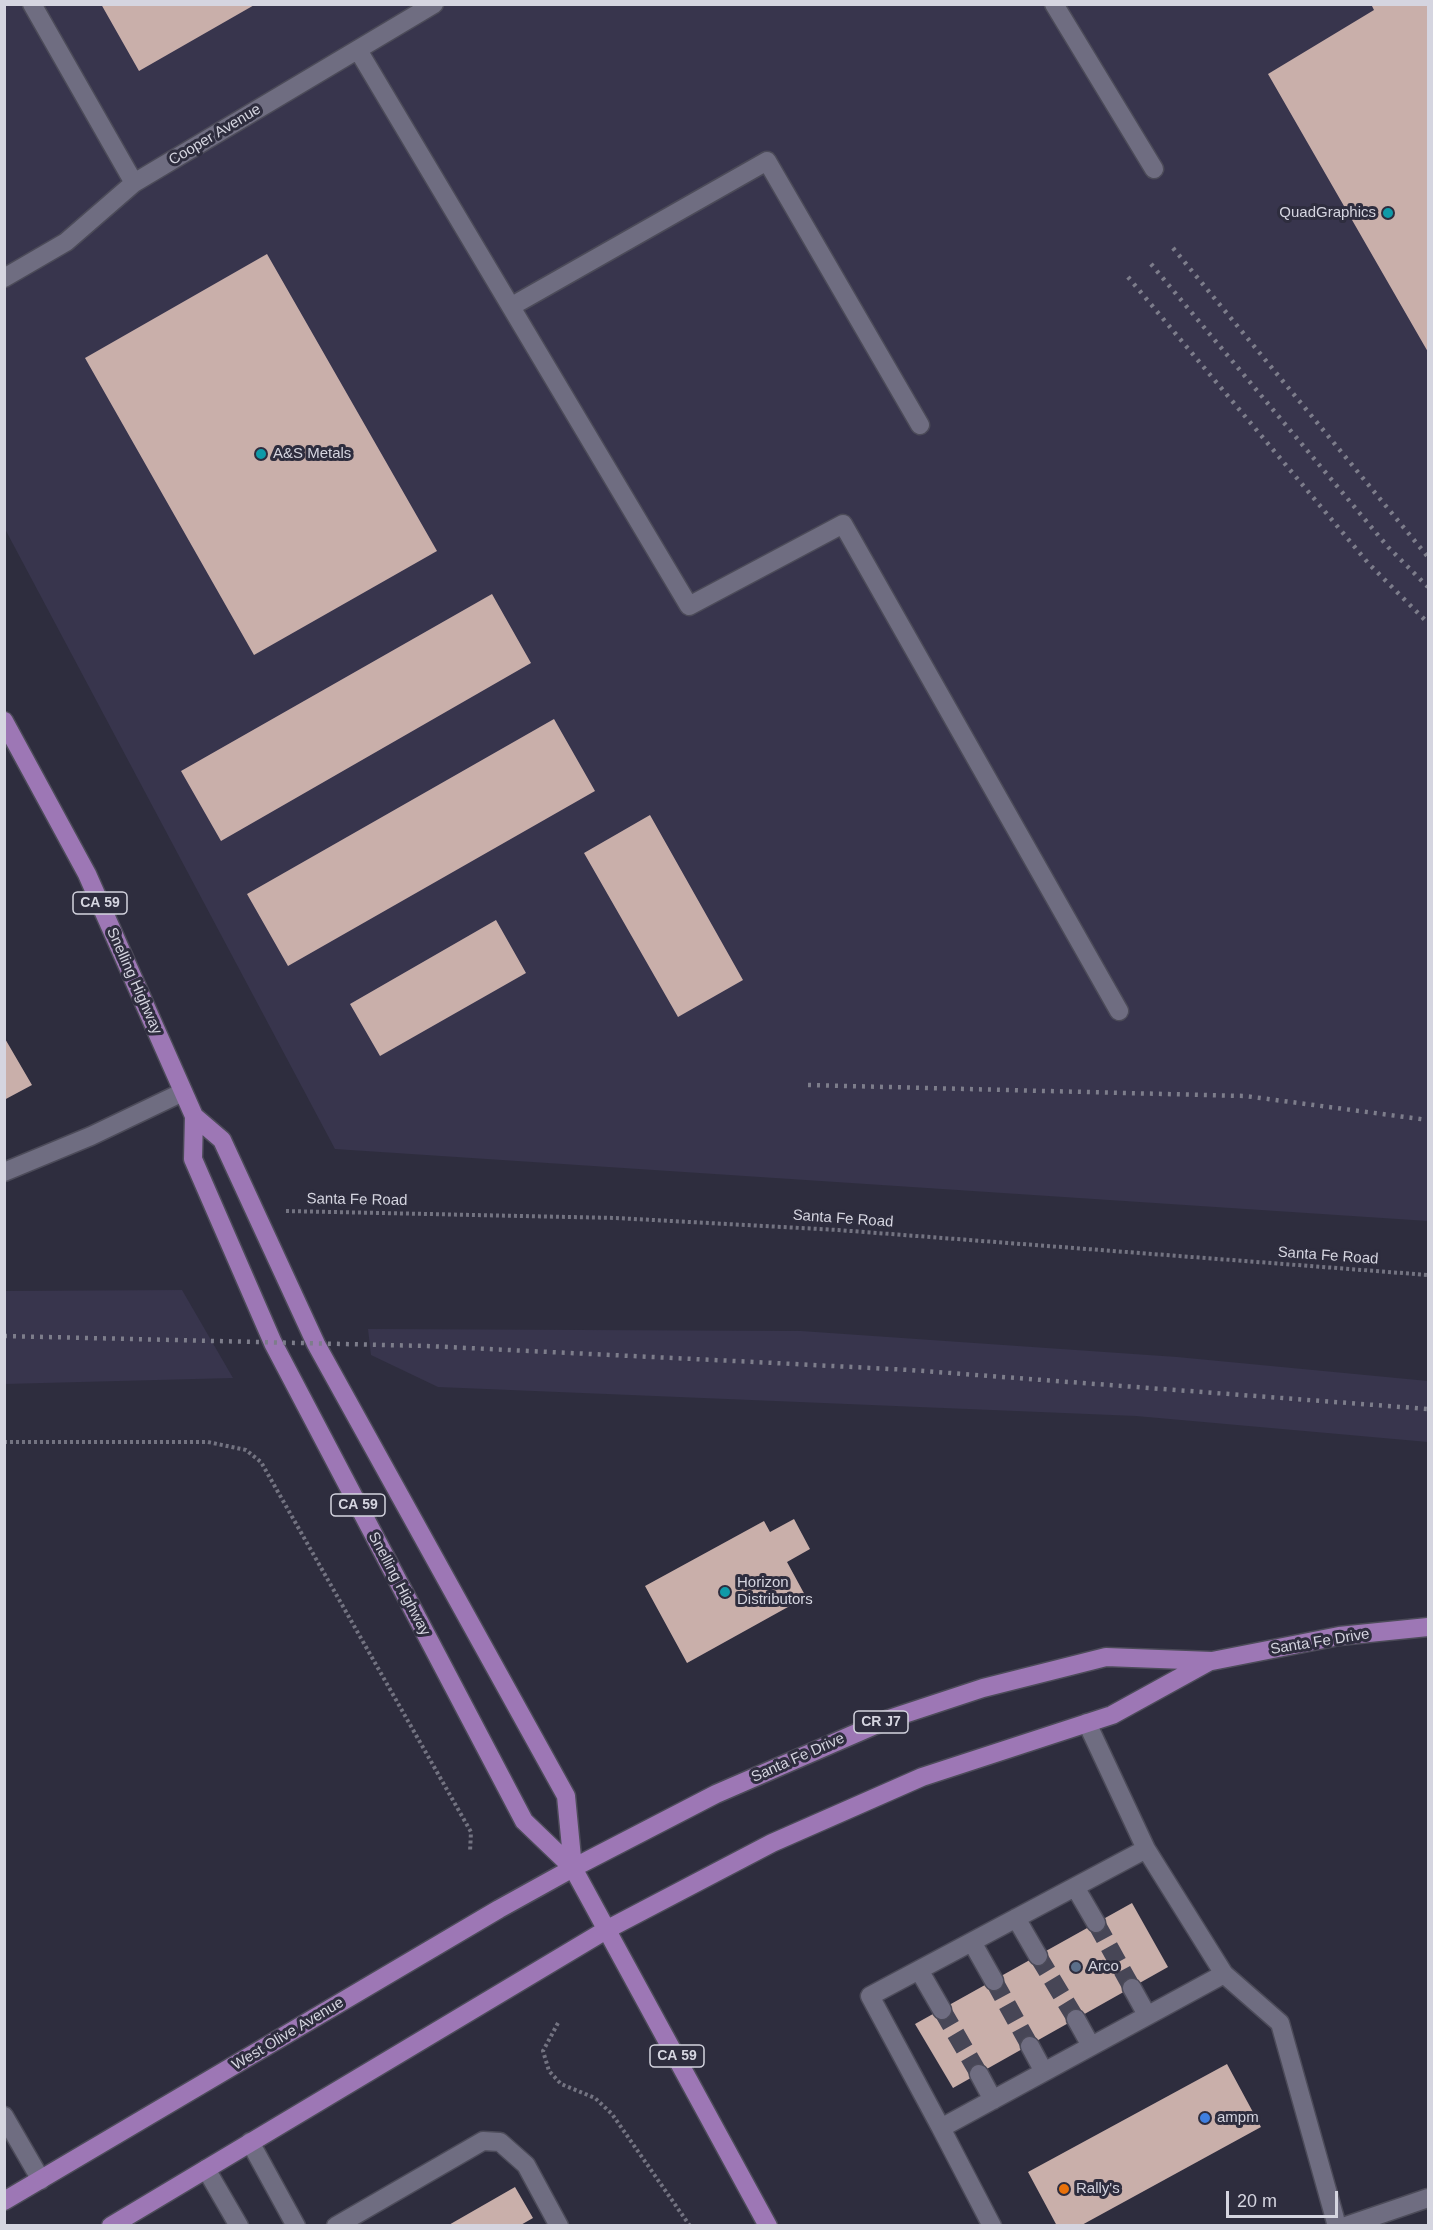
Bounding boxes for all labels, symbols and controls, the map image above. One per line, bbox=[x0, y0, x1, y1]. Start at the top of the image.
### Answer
street label: Cooper Avenue bbox=[166, 101, 264, 169]
place label: QuadGraphics bbox=[1279, 204, 1376, 222]
marker: QuadGraphics bbox=[1381, 206, 1395, 220]
place label: A&S Metals bbox=[273, 445, 351, 463]
marker: A&S Metals bbox=[254, 447, 268, 461]
road number: CA 59 bbox=[73, 892, 127, 914]
street label: Snelling Highway bbox=[102, 925, 166, 1037]
street label: Santa Fe Road bbox=[306, 1190, 408, 1210]
street label: Santa Fe Road bbox=[792, 1207, 894, 1231]
street label: Santa Fe Road bbox=[1277, 1244, 1379, 1268]
road number: CA 59 bbox=[331, 1494, 385, 1516]
street label: Snelling Highway bbox=[364, 1529, 434, 1639]
place label: Horizon Distributors bbox=[737, 1574, 813, 1609]
marker: Horizon Distributors bbox=[718, 1585, 732, 1599]
street label: Santa Fe Drive bbox=[1269, 1625, 1371, 1659]
road number: CR J7 bbox=[854, 1711, 908, 1733]
street label: Santa Fe Drive bbox=[749, 1729, 847, 1787]
place label: Arco bbox=[1088, 1958, 1119, 1976]
marker: Arco bbox=[1069, 1960, 1083, 1974]
street label: West Olive Avenue bbox=[229, 1994, 347, 2074]
road number: CA 59 bbox=[650, 2045, 704, 2067]
place label: ampm bbox=[1217, 2109, 1259, 2127]
marker: ampm bbox=[1198, 2111, 1212, 2125]
scale bar bbox=[1229, 2179, 1342, 2217]
place label: Rally's bbox=[1076, 2180, 1120, 2198]
marker: Rally's bbox=[1057, 2182, 1071, 2196]
text: 20 m bbox=[1237, 2191, 1277, 2211]

